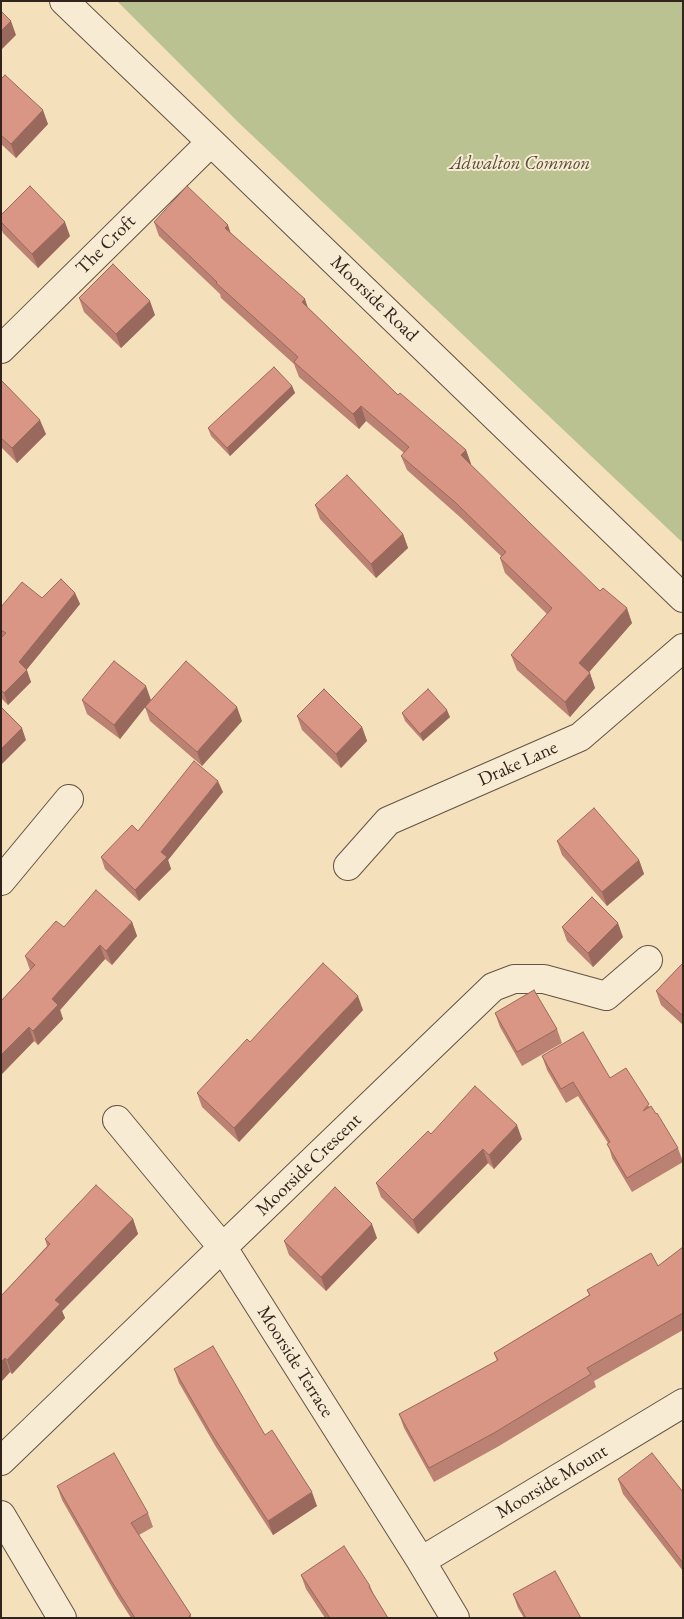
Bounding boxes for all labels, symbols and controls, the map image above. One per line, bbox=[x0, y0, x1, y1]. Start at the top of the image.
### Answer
park label: Adwalton Common bbox=[450, 153, 590, 175]
street label: The Croft bbox=[71, 210, 141, 280]
street label: Moorside Road bbox=[325, 251, 423, 347]
street label: Drake Lane bbox=[475, 736, 561, 792]
street label: Moorside Crescent bbox=[252, 1109, 366, 1221]
street label: Moorside Terrace bbox=[252, 1302, 338, 1422]
street label: Moorside Mount bbox=[492, 1440, 612, 1524]

